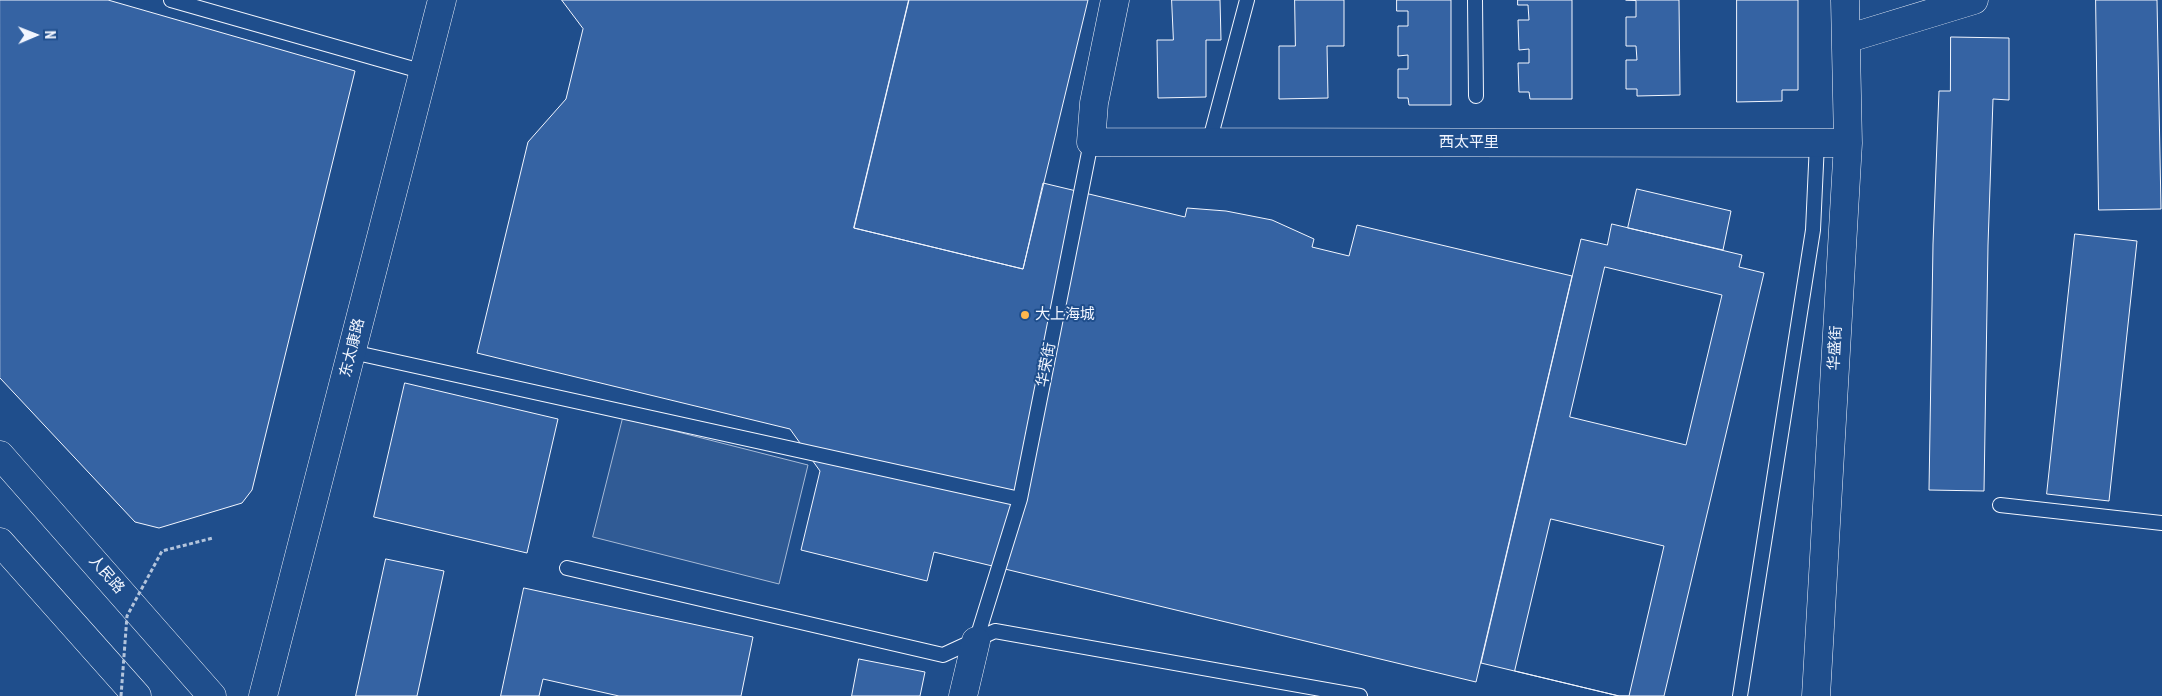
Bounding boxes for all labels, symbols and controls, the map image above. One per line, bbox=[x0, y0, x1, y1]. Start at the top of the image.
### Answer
north arrow bbox=[10, 10, 60, 60]
text: N bbox=[42, 30, 58, 39]
street label: 西太平里 bbox=[1439, 134, 1499, 152]
place label: 大上海城 bbox=[1035, 306, 1095, 324]
marker: 大上海城 bbox=[1019, 309, 1031, 321]
street label: 东太康路 bbox=[337, 317, 369, 379]
street label: 华盛街 bbox=[1826, 325, 1846, 371]
street label: 华荣街 bbox=[1034, 341, 1060, 389]
street label: 人民路 bbox=[84, 552, 128, 598]

